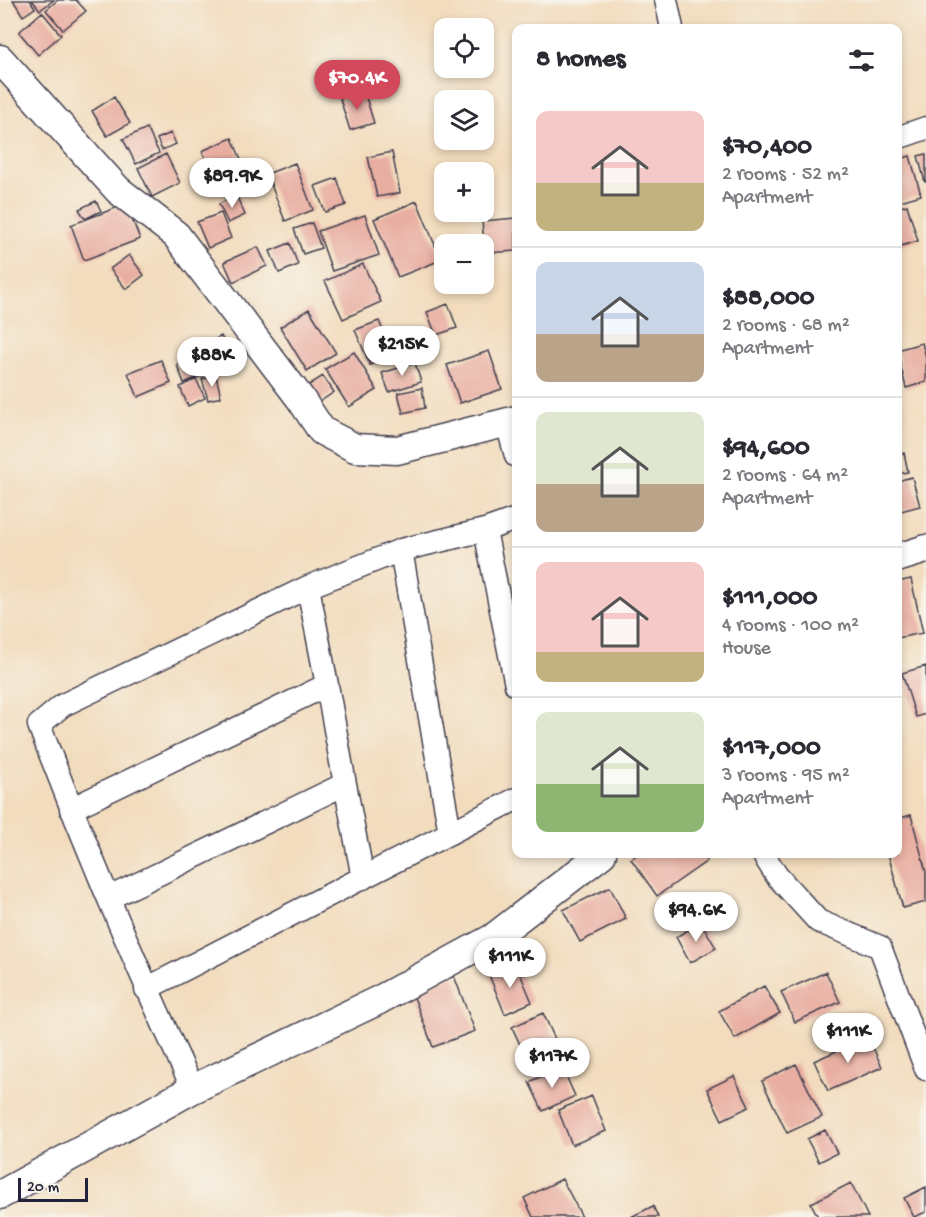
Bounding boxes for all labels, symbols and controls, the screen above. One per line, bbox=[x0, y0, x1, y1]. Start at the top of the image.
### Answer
map controls bbox=[434, 18, 494, 294]
button: locate bbox=[434, 18, 494, 78]
icon: filters bbox=[845, 44, 878, 77]
text: 8 homes bbox=[536, 45, 625, 76]
pin: $70.4K bbox=[308, 60, 406, 111]
text: $70.4K bbox=[328, 68, 386, 91]
button: layers bbox=[434, 90, 494, 150]
text: $70,400 bbox=[722, 133, 812, 164]
icon: home bbox=[584, 135, 656, 207]
pin: $89.9K bbox=[183, 158, 281, 209]
button: + bbox=[434, 162, 494, 222]
text: 2 rooms · 52 m² bbox=[722, 164, 849, 187]
text: $89.9K bbox=[203, 166, 261, 189]
text: Apartment bbox=[722, 187, 812, 210]
button: − bbox=[434, 234, 494, 294]
text: $88,000 bbox=[722, 284, 815, 315]
icon: home bbox=[584, 286, 656, 358]
text: 2 rooms · 68 m² bbox=[722, 315, 850, 338]
pin: $215K bbox=[360, 326, 444, 377]
text: $215K bbox=[378, 334, 426, 357]
pin: $88K bbox=[176, 337, 248, 388]
text: Apartment bbox=[722, 338, 812, 361]
text: $88K bbox=[191, 345, 233, 368]
text: $94,600 bbox=[722, 434, 810, 465]
icon: home bbox=[584, 436, 656, 508]
text: 2 rooms · 64 m² bbox=[722, 465, 848, 488]
text: Apartment bbox=[722, 488, 812, 511]
text: $111,000 bbox=[722, 584, 818, 615]
icon: home bbox=[584, 586, 656, 658]
text: 4 rooms · 100 m² bbox=[722, 615, 859, 638]
text: House bbox=[722, 638, 771, 661]
text: $117,000 bbox=[722, 734, 821, 765]
icon: home bbox=[584, 736, 656, 808]
text: 3 rooms · 95 m² bbox=[722, 765, 850, 788]
text: Apartment bbox=[722, 788, 812, 811]
pin: $94.6K bbox=[647, 892, 745, 943]
text: $94.6K bbox=[668, 900, 724, 923]
pin: $111K bbox=[468, 938, 552, 989]
text: $111K bbox=[488, 946, 532, 969]
pin: $111K bbox=[806, 1013, 890, 1064]
text: $111K bbox=[826, 1021, 870, 1044]
pin: $117K bbox=[510, 1038, 594, 1089]
text: $117K bbox=[529, 1046, 575, 1069]
scale bar bbox=[18, 1175, 88, 1202]
text: 20 m bbox=[27, 1179, 59, 1198]

